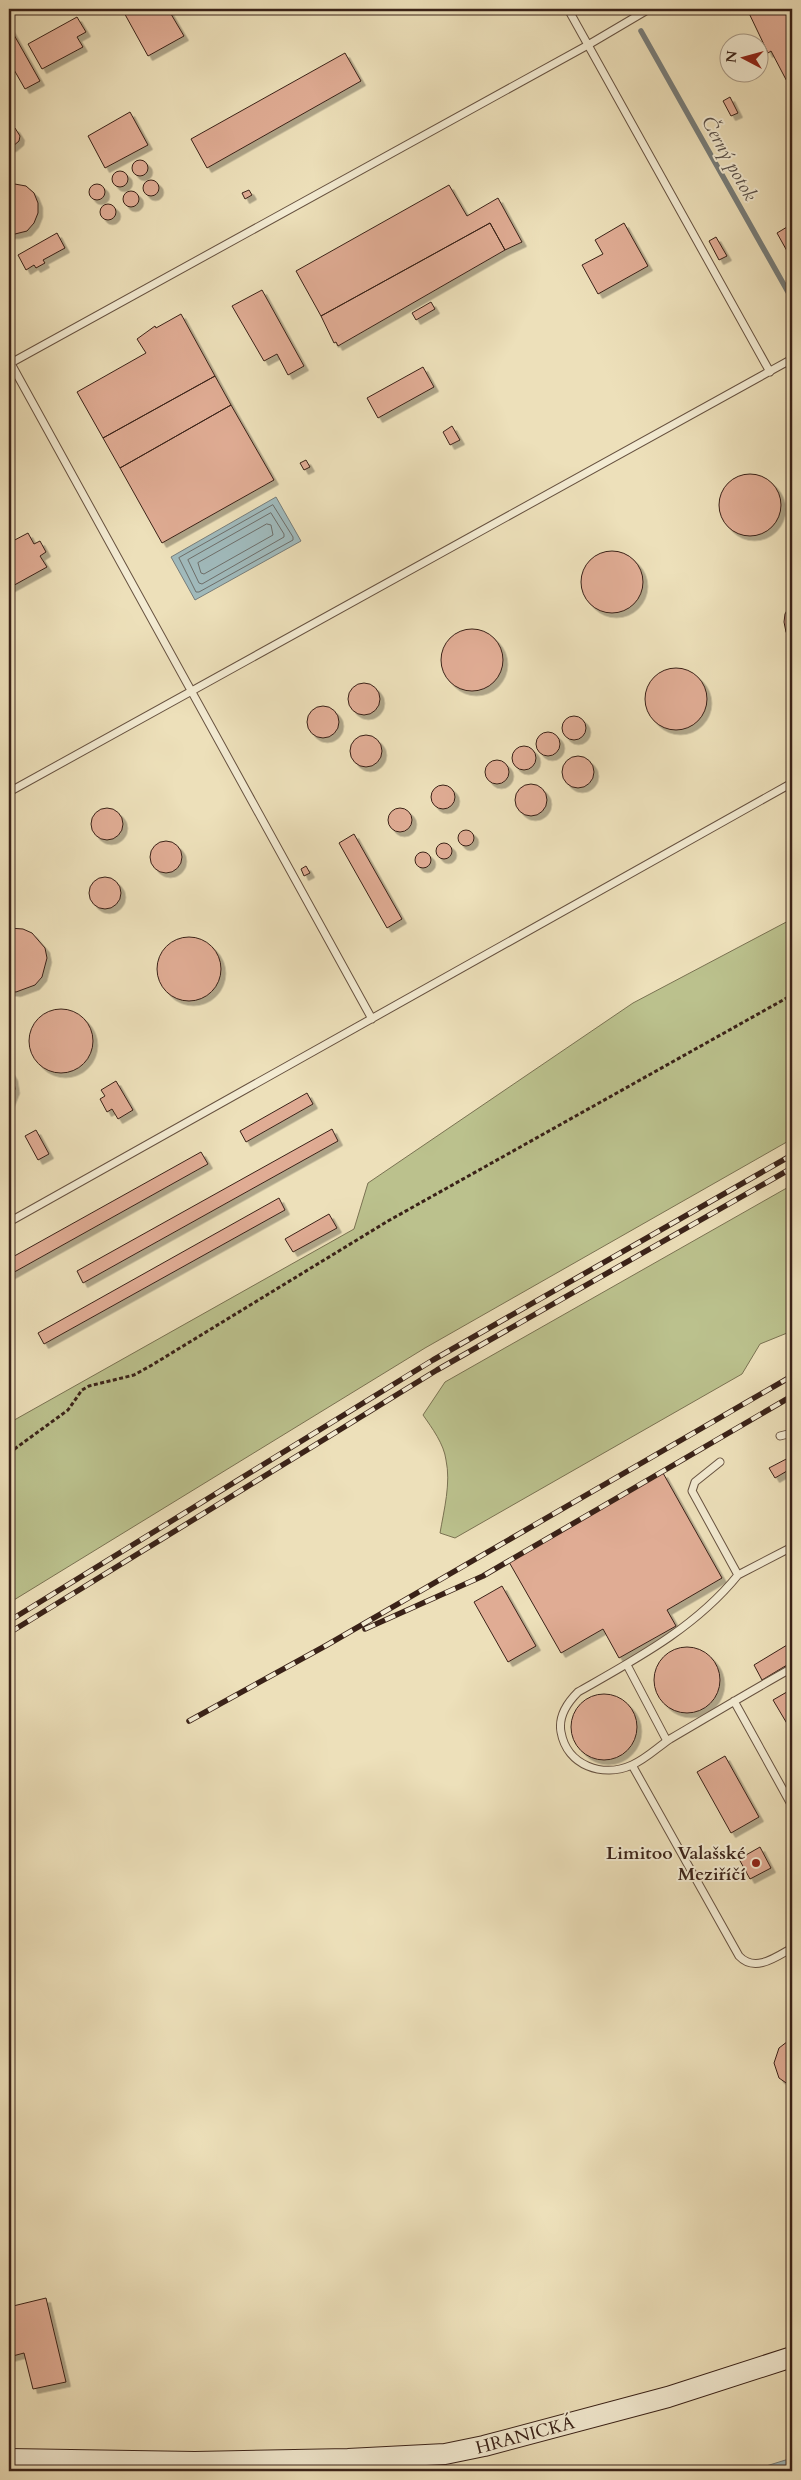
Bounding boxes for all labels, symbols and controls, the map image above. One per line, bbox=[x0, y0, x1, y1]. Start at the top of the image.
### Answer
north arrow bbox=[718, 32, 768, 82]
text: N bbox=[721, 50, 742, 64]
water label: Černý potok bbox=[695, 111, 763, 206]
place label: Limitoo Valašské Meziříčí bbox=[606, 1841, 746, 1887]
marker: Limitoo Valašské Meziříčí bbox=[750, 1857, 762, 1869]
street label: HRANICKÁ bbox=[473, 2410, 578, 2461]

